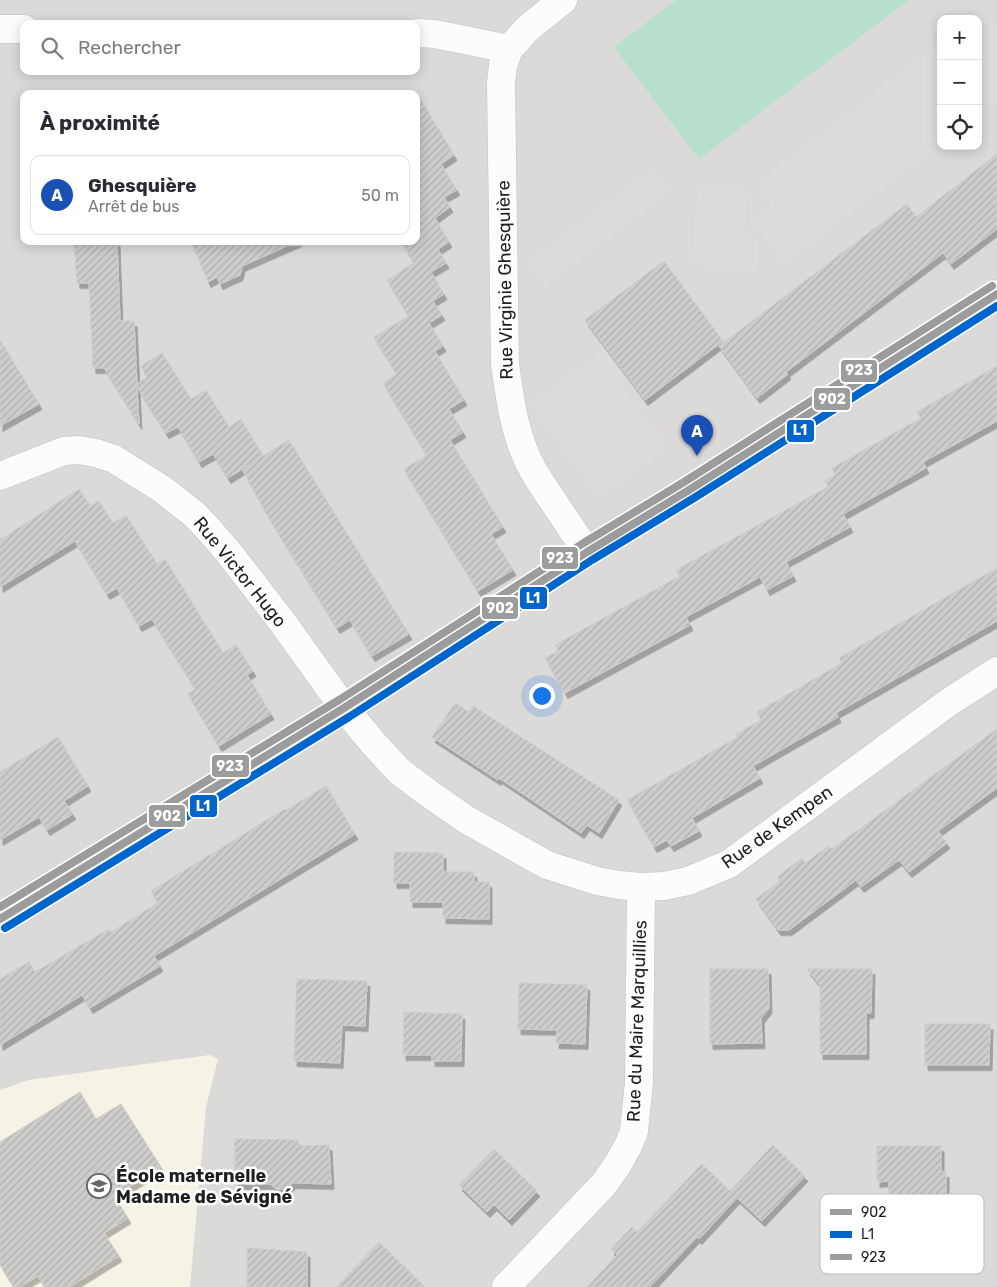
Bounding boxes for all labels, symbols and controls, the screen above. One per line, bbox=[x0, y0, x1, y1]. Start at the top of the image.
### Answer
map controls bbox=[937, 15, 982, 150]
button: + bbox=[937, 15, 982, 60]
search box bbox=[20, 20, 420, 75]
icon: search bbox=[38, 34, 66, 62]
text: Rechercher bbox=[78, 36, 181, 59]
button: − bbox=[937, 60, 982, 105]
button: locate bbox=[937, 105, 982, 150]
text: À proximité bbox=[40, 110, 160, 135]
text: Ghesquière bbox=[88, 174, 197, 197]
street label: Rue Virginie Ghesquière bbox=[492, 180, 518, 380]
text: A bbox=[51, 186, 63, 205]
text: 50 m bbox=[361, 186, 399, 205]
text: Arrêt de bus bbox=[88, 197, 180, 216]
line badge: 923 bbox=[840, 359, 878, 383]
text: 923 bbox=[845, 362, 873, 379]
line badge: 902 bbox=[813, 387, 851, 411]
text: 902 bbox=[818, 391, 846, 408]
pin: A bbox=[681, 415, 713, 456]
line badge: L1 bbox=[786, 419, 815, 443]
text: L1 bbox=[793, 422, 807, 439]
street label: Rue Victor Hugo bbox=[189, 512, 291, 632]
line badge: 923 bbox=[541, 546, 579, 570]
text: 923 bbox=[546, 550, 574, 567]
line badge: L1 bbox=[519, 586, 548, 610]
text: L1 bbox=[526, 590, 540, 607]
line badge: 902 bbox=[481, 596, 519, 620]
text: 902 bbox=[486, 600, 514, 617]
your location bbox=[529, 683, 555, 709]
line badge: 923 bbox=[211, 754, 250, 778]
text: 923 bbox=[216, 758, 244, 775]
street label: Rue de Kempen bbox=[717, 781, 837, 873]
line badge: L1 bbox=[189, 794, 218, 818]
text: L1 bbox=[196, 798, 210, 815]
line badge: 902 bbox=[148, 804, 186, 828]
text: 902 bbox=[153, 808, 181, 825]
street label: Rue du Maire Marquillies bbox=[622, 920, 652, 1122]
place label: École maternelle Madame de Sévigné bbox=[116, 1165, 293, 1208]
school or university icon: École maternelle Madame de Sévigné bbox=[86, 1173, 112, 1199]
legend bbox=[820, 1194, 984, 1274]
text: 902 bbox=[861, 1204, 886, 1221]
text: L1 bbox=[861, 1226, 874, 1243]
text: 923 bbox=[861, 1249, 886, 1266]

